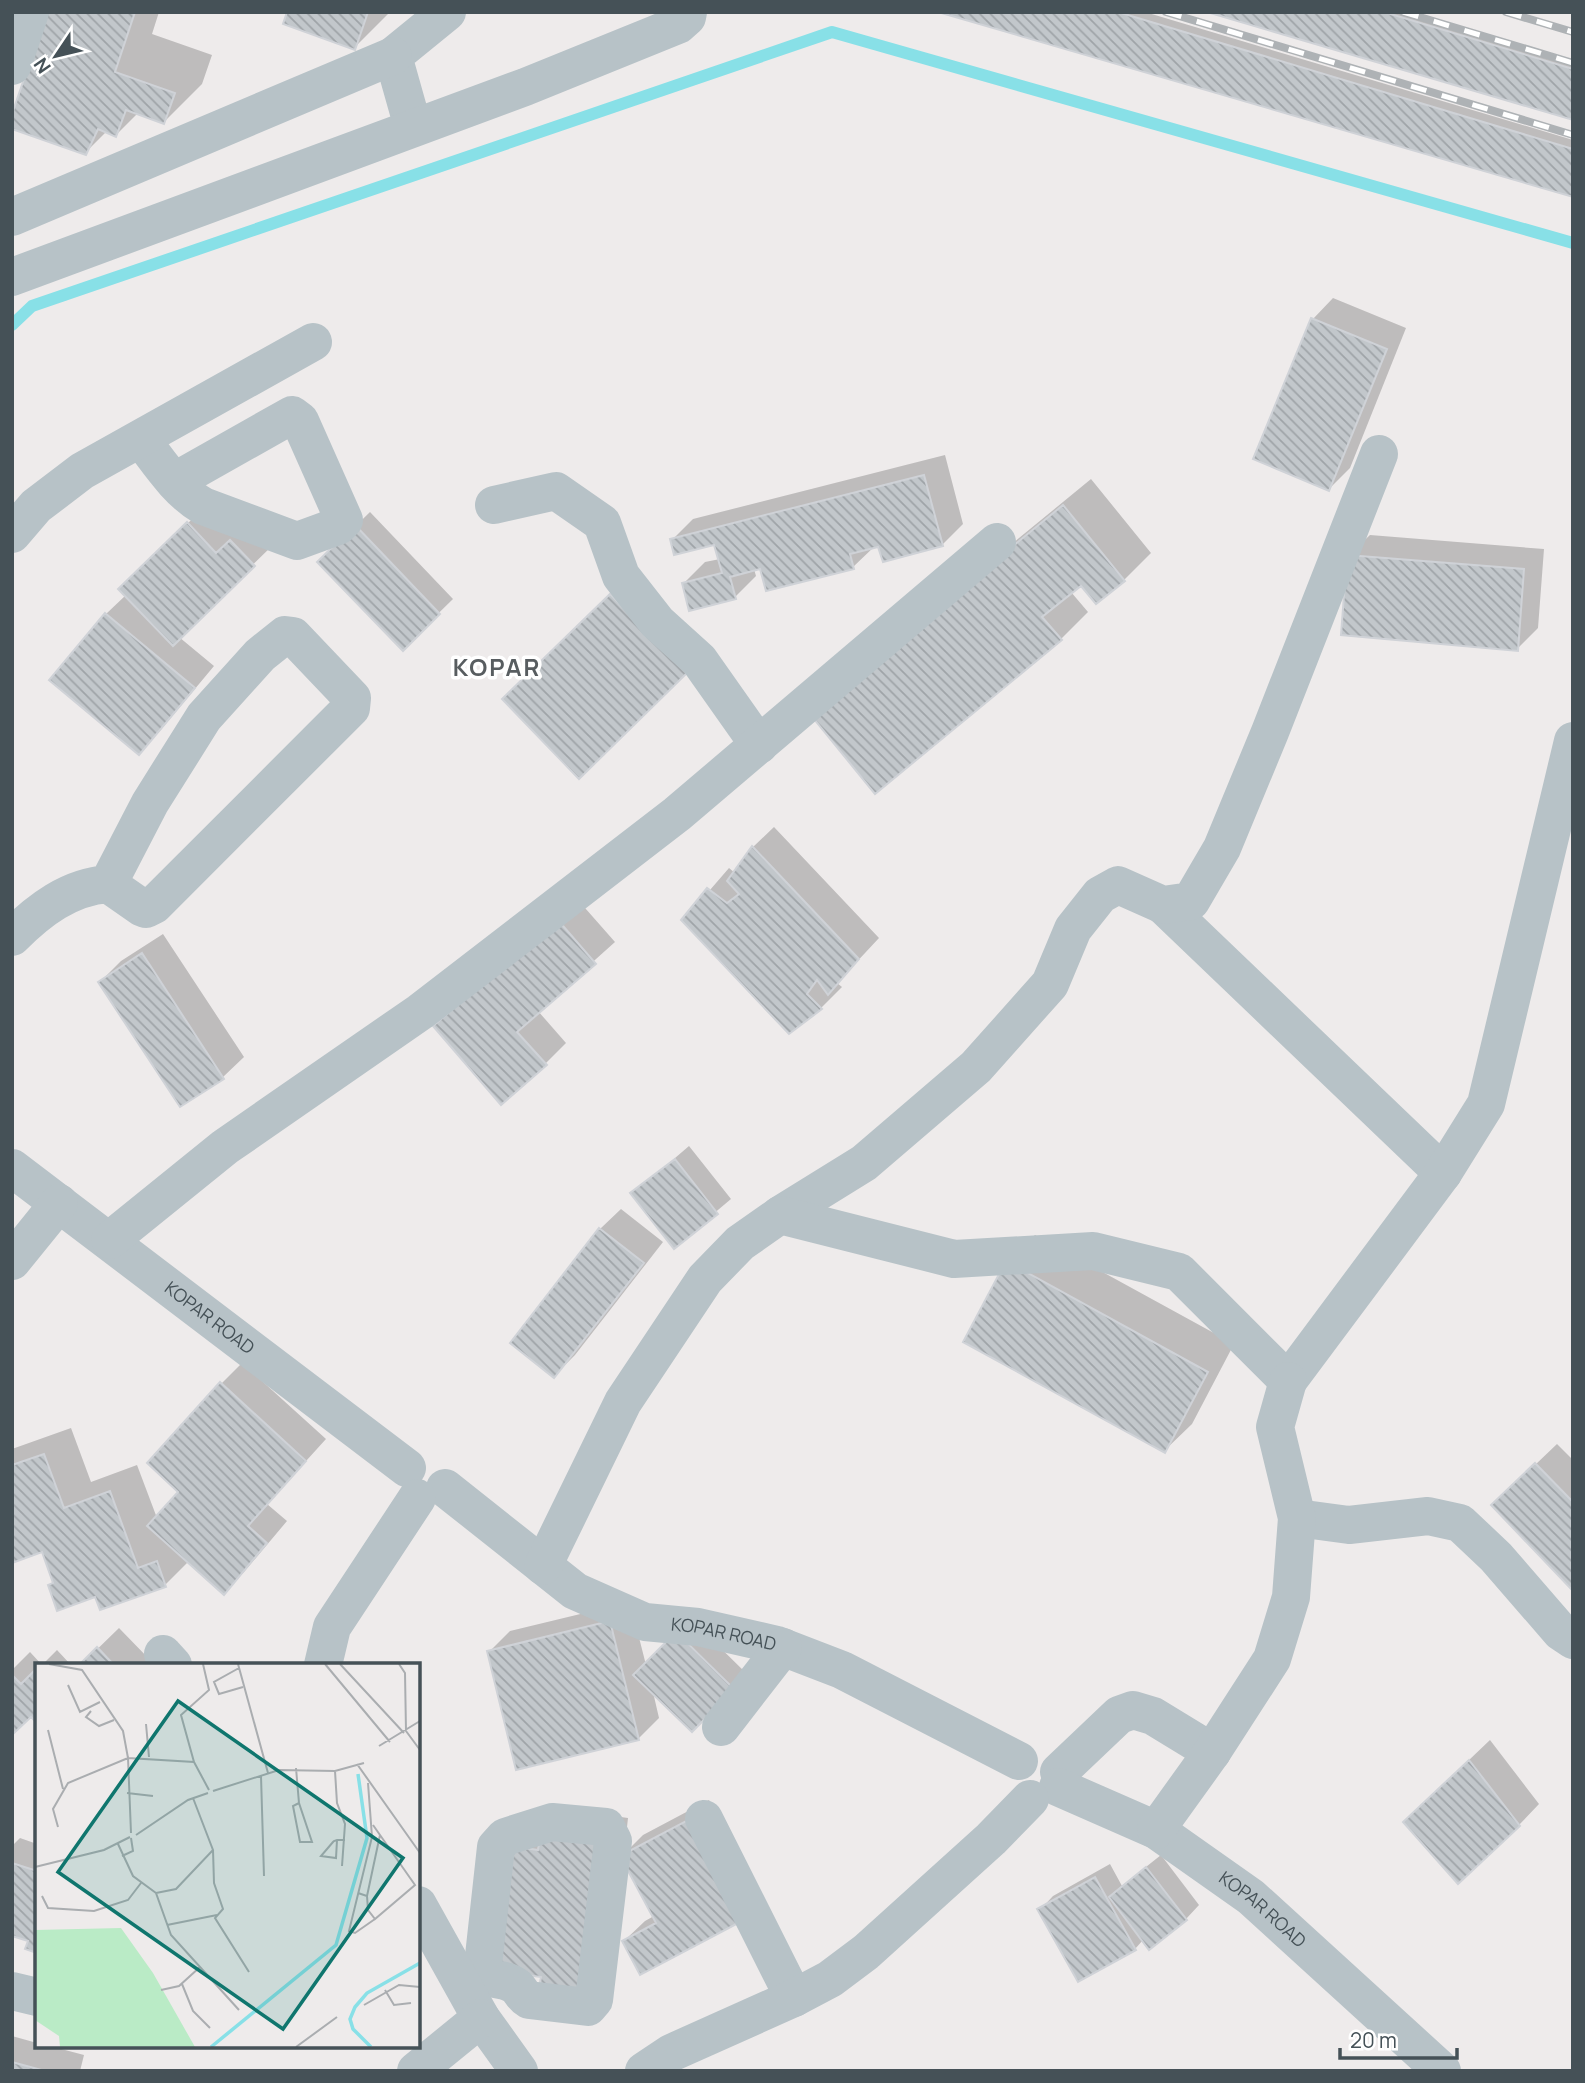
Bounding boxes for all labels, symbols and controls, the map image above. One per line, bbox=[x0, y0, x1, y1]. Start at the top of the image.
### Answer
north arrow bbox=[21, 21, 91, 91]
text: N bbox=[28, 53, 57, 79]
district label: KOPAR bbox=[453, 650, 541, 683]
street label: KOPAR ROAD bbox=[160, 1275, 260, 1359]
street label: KOPAR ROAD bbox=[670, 1612, 779, 1655]
inset map bbox=[35, 1663, 420, 2048]
street label: KOPAR ROAD bbox=[1215, 1865, 1312, 1952]
scale bar bbox=[1340, 2016, 1457, 2060]
text: 20 m bbox=[1350, 2026, 1397, 2054]

